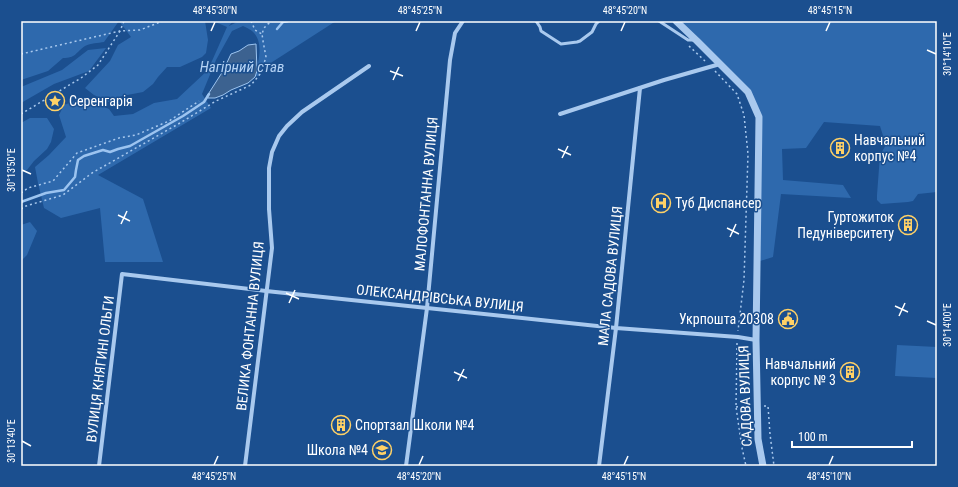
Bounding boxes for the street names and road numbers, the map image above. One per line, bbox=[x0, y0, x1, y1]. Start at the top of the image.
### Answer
street label: МАЛОФОНТАННА ВУЛИЦЯ bbox=[411, 116, 441, 272]
street label: МАЛА САДОВА ВУЛИЦЯ bbox=[595, 205, 625, 347]
street label: ВЕЛИКА ФОНТАННА ВУЛИЦЯ bbox=[233, 241, 267, 411]
street label: ОЛЕКСАНДРІВСЬКА ВУЛИЦЯ bbox=[356, 281, 524, 315]
street label: ВУЛИЦЯ КНЯГИНІ ОЛЬГИ bbox=[83, 295, 117, 443]
street label: САДОВА ВУЛИЦЯ bbox=[735, 345, 755, 447]

